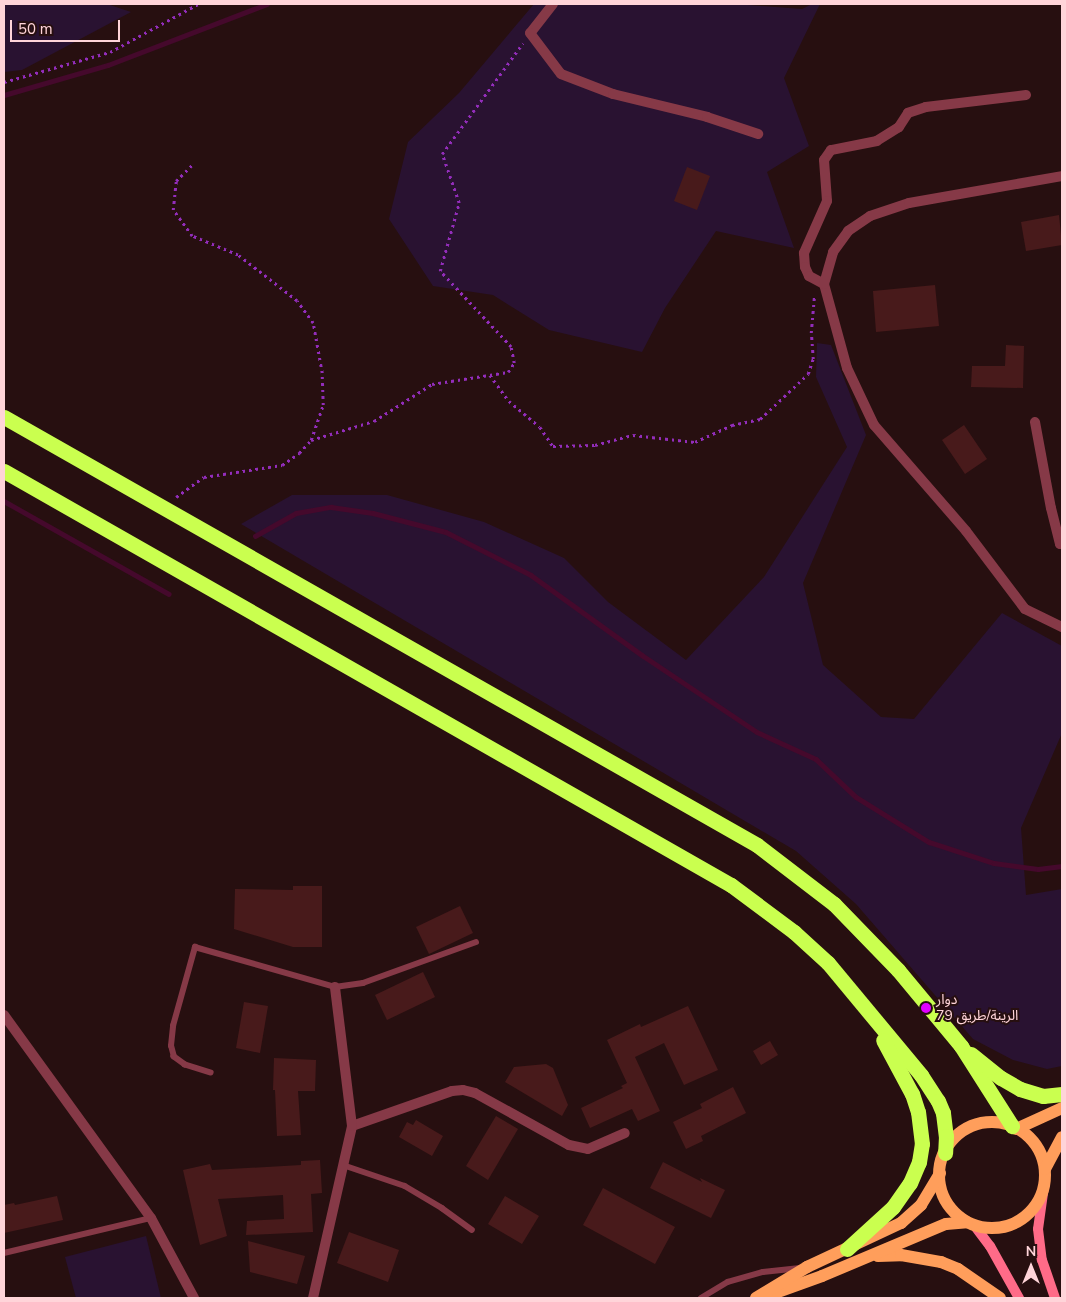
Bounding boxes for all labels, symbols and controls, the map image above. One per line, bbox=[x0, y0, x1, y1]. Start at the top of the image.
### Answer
scale bar bbox=[12, 10, 122, 42]
text: 50 m bbox=[18, 19, 53, 39]
place label: دوار الرينة/طريق 79 bbox=[936, 992, 1018, 1024]
marker: دوار الرينة/طريق 79 bbox=[920, 1002, 932, 1014]
north arrow bbox=[1006, 1242, 1056, 1292]
text: N bbox=[1026, 1242, 1036, 1261]

